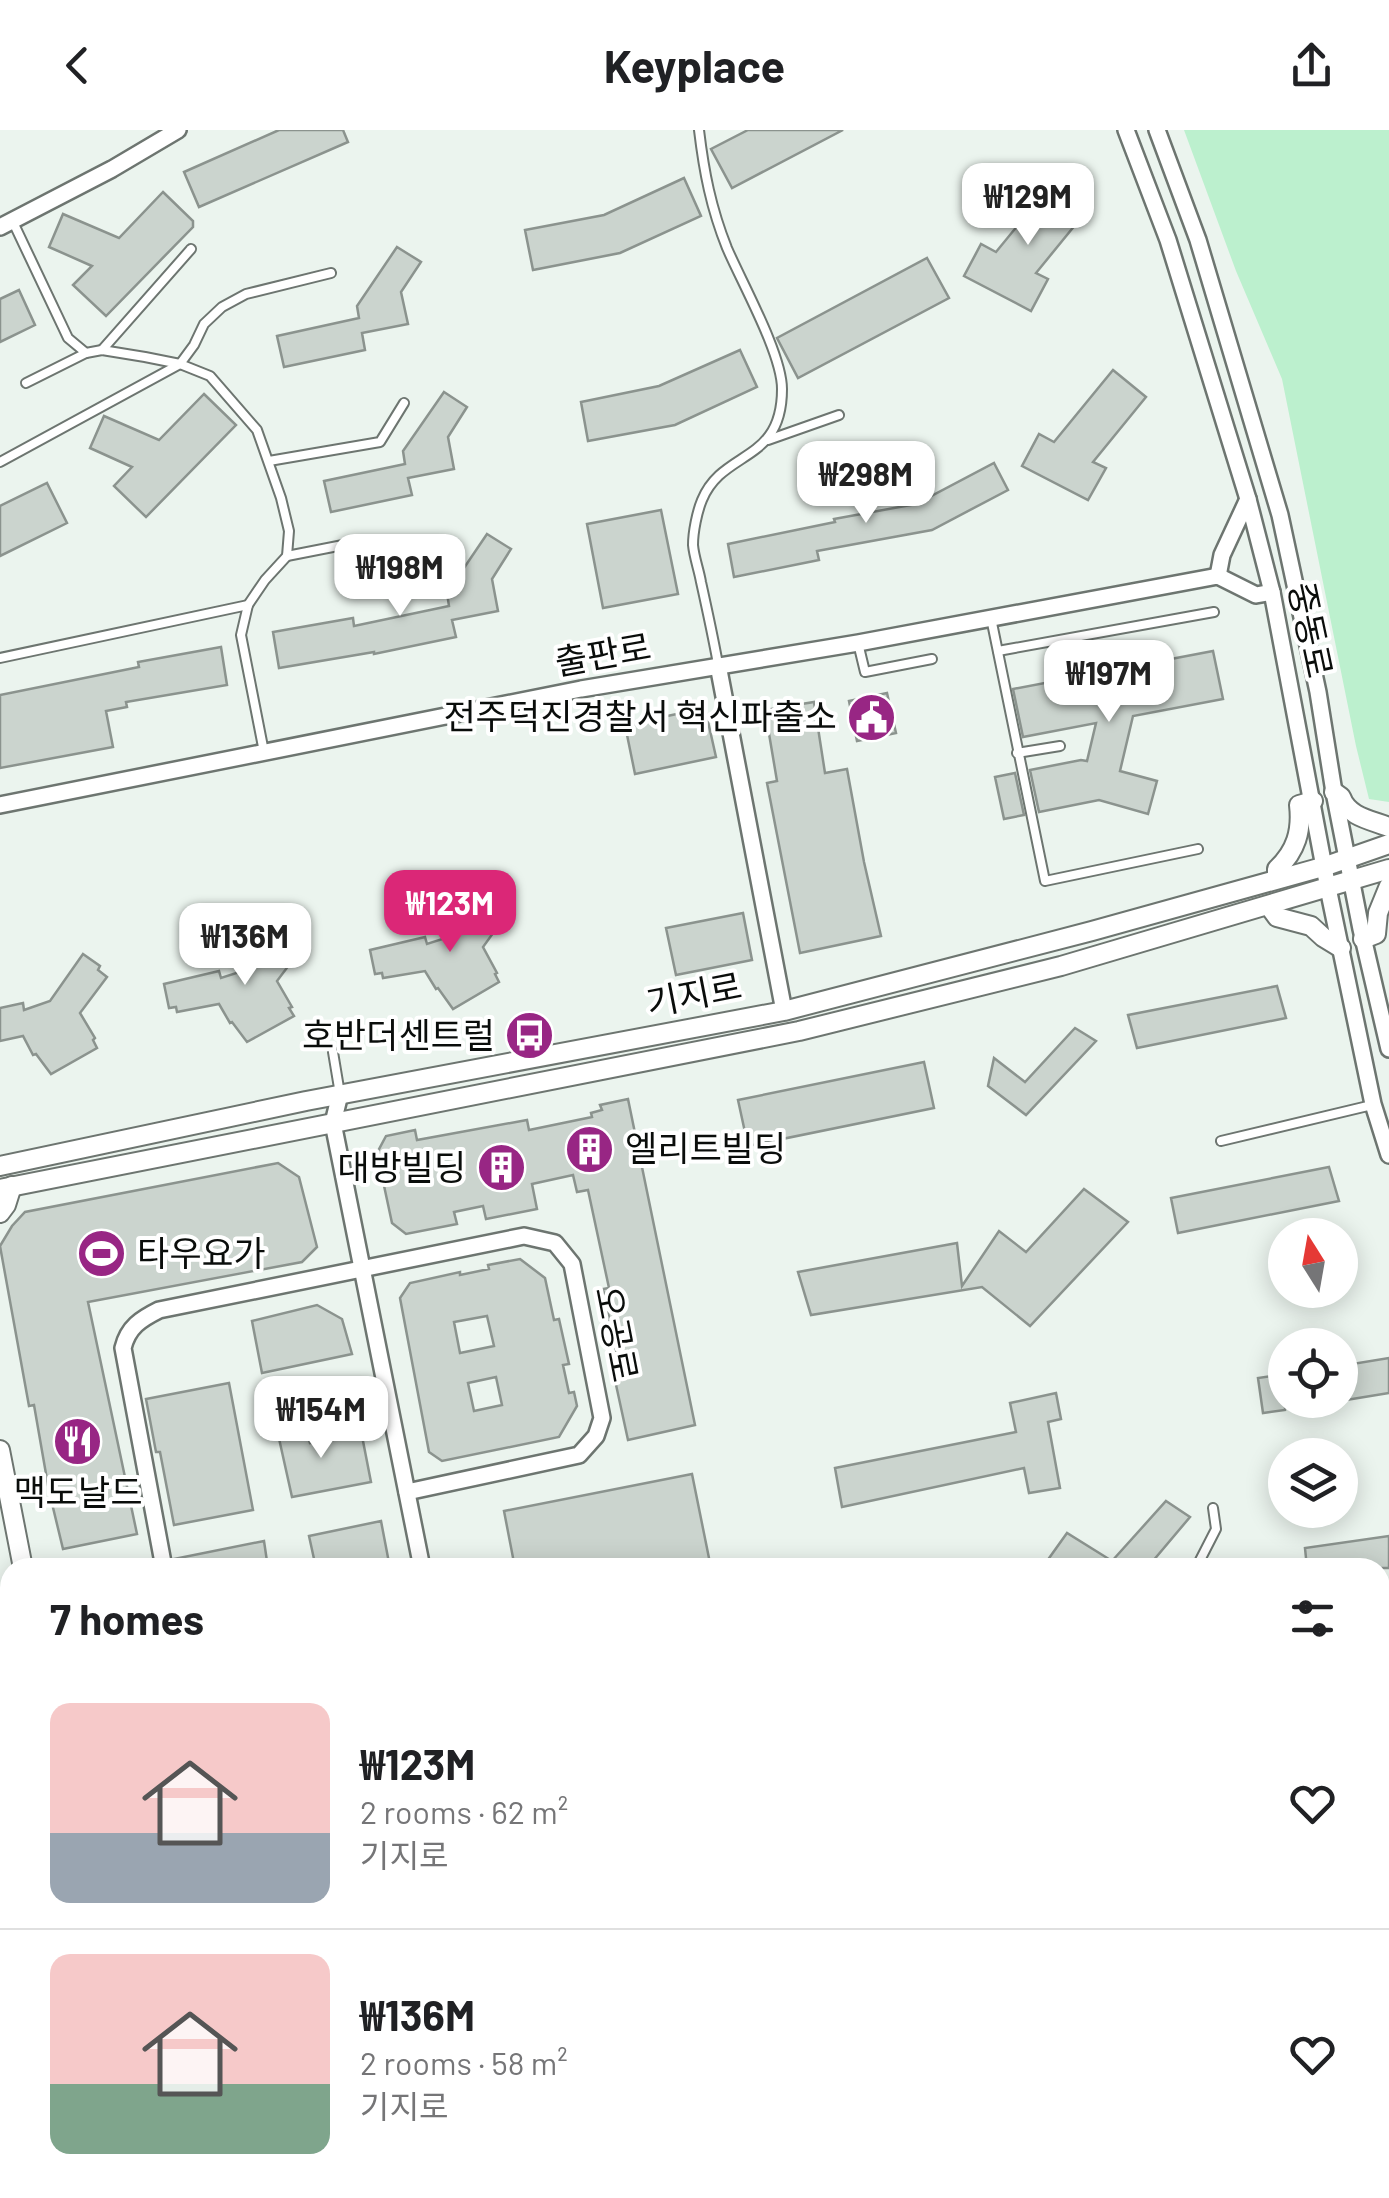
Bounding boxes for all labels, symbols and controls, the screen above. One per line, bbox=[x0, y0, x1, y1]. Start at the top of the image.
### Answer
icon: back bbox=[50, 38, 105, 93]
text: Keyplace bbox=[604, 38, 785, 92]
icon: share bbox=[1284, 38, 1339, 93]
pin: ₩129M bbox=[958, 163, 1098, 248]
text: ₩129M bbox=[984, 176, 1072, 214]
pin: ₩298M bbox=[796, 441, 936, 526]
text: ₩298M bbox=[819, 454, 913, 492]
pin: ₩198M bbox=[330, 534, 470, 619]
text: ₩198M bbox=[356, 547, 444, 585]
street label: 중동로 bbox=[1281, 578, 1343, 681]
street label: 출판로 bbox=[551, 624, 654, 682]
pin: ₩197M bbox=[1039, 640, 1179, 725]
text: ₩197M bbox=[1066, 653, 1152, 691]
public building icon: 전주덕진경찰서 혁신파출소 bbox=[846, 691, 898, 743]
place label: 전주덕진경찰서 혁신파출소 bbox=[444, 694, 837, 736]
pin: ₩123M bbox=[380, 870, 520, 955]
text: ₩123M bbox=[406, 883, 494, 921]
pin: ₩136M bbox=[175, 903, 315, 988]
text: ₩136M bbox=[201, 916, 289, 954]
street label: 기지로 bbox=[642, 963, 745, 1023]
bus stop icon: 호반더센트럴 bbox=[504, 1010, 556, 1062]
place label: 호반더센트럴 bbox=[302, 1013, 495, 1055]
building icon: 엘리트빌딩 bbox=[564, 1123, 616, 1175]
place label: 엘리트빌딩 bbox=[625, 1126, 786, 1168]
building icon: 대방빌딩 bbox=[475, 1142, 527, 1194]
place label: 대방빌딩 bbox=[337, 1145, 466, 1187]
north arrow bbox=[1268, 1218, 1358, 1308]
map controls bbox=[1268, 1218, 1358, 1528]
sports icon: 타우요가 bbox=[76, 1228, 128, 1280]
place label: 타우요가 bbox=[137, 1231, 266, 1273]
street label: 오공로 bbox=[588, 1282, 648, 1385]
button: locate bbox=[1268, 1328, 1358, 1418]
pin: ₩154M bbox=[251, 1376, 391, 1461]
text: ₩154M bbox=[276, 1389, 366, 1427]
restaurant icon: 맥도날드 bbox=[52, 1415, 104, 1467]
button: layers bbox=[1268, 1438, 1358, 1528]
place label: 맥도날드 bbox=[14, 1470, 142, 1512]
icon: filters bbox=[1285, 1591, 1340, 1646]
text: 7 homes bbox=[50, 1593, 204, 1643]
text: ₩123M bbox=[360, 1738, 475, 1788]
icon: home bbox=[130, 1743, 250, 1863]
icon: heart bbox=[1285, 1776, 1340, 1831]
text: 2 rooms · 62 m² bbox=[360, 1792, 568, 1830]
text: 기지로 bbox=[360, 1835, 448, 1873]
text: ₩136M bbox=[360, 1989, 475, 2039]
icon: home bbox=[130, 1994, 250, 2114]
icon: heart bbox=[1285, 2027, 1340, 2082]
text: 2 rooms · 58 m² bbox=[360, 2043, 568, 2081]
text: 기지로 bbox=[360, 2086, 448, 2124]

